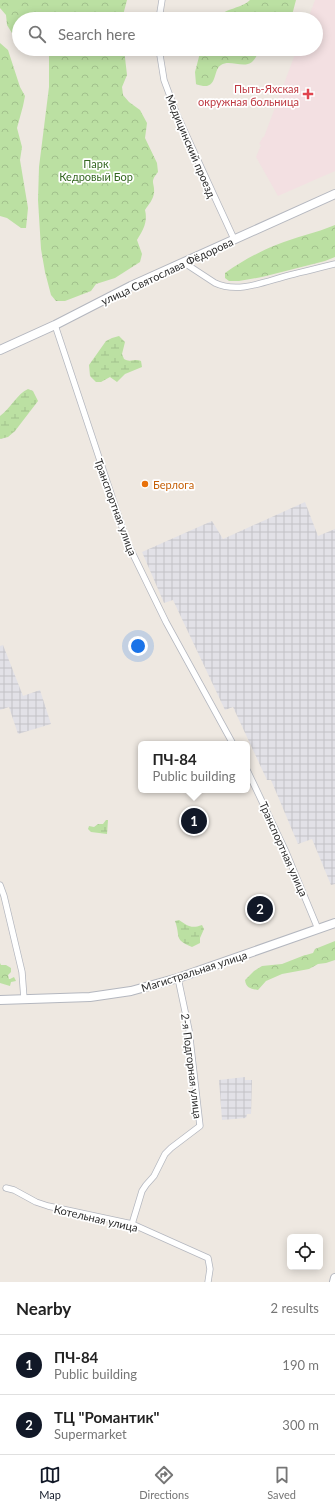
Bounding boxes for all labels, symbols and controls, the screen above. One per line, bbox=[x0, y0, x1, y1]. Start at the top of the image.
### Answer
search box bbox=[12, 12, 323, 56]
icon: search bbox=[26, 23, 48, 45]
text: Search here bbox=[58, 25, 135, 43]
place label: Пыть-Яхская окружная больница bbox=[198, 82, 299, 108]
marker: Пыть-Яхская окружная больница bbox=[302, 88, 314, 100]
street label: Медицинский проезд bbox=[163, 93, 219, 200]
park label: Парк Кедровый Бор bbox=[59, 157, 133, 183]
street label: улица Святослава Фёдорова bbox=[99, 235, 235, 307]
street label: Транспортная улица bbox=[92, 457, 140, 557]
place label: Берлога bbox=[153, 478, 194, 491]
marker: Берлога bbox=[140, 479, 150, 489]
your location bbox=[128, 636, 148, 656]
popup bbox=[138, 741, 250, 793]
text: ПЧ-84 bbox=[152, 750, 197, 768]
text: Public building bbox=[152, 768, 236, 784]
street label: Транспортная улица bbox=[257, 800, 311, 898]
pin: 1 bbox=[181, 806, 207, 836]
pin: 2 bbox=[247, 894, 273, 924]
street label: Магистральная улица bbox=[139, 948, 249, 994]
street label: 2-я Подгорная улица bbox=[179, 1013, 205, 1119]
street label: Котельная улица bbox=[53, 1202, 139, 1234]
map controls bbox=[287, 1234, 323, 1270]
button: locate bbox=[287, 1234, 323, 1270]
text: Nearby bbox=[16, 1298, 71, 1319]
text: 2 results bbox=[271, 1300, 319, 1316]
text: ПЧ-84 bbox=[54, 1348, 98, 1366]
text: 1 bbox=[25, 1357, 33, 1373]
text: 190 m bbox=[282, 1357, 319, 1373]
text: Public building bbox=[54, 1366, 137, 1382]
text: ТЦ "Романтик" bbox=[54, 1408, 159, 1426]
text: 2 bbox=[25, 1417, 33, 1433]
text: 300 m bbox=[282, 1417, 319, 1433]
text: Supermarket bbox=[54, 1426, 127, 1442]
tab: Map bbox=[39, 1464, 61, 1501]
tab: Directions bbox=[139, 1464, 189, 1501]
tab: Saved bbox=[267, 1464, 296, 1501]

